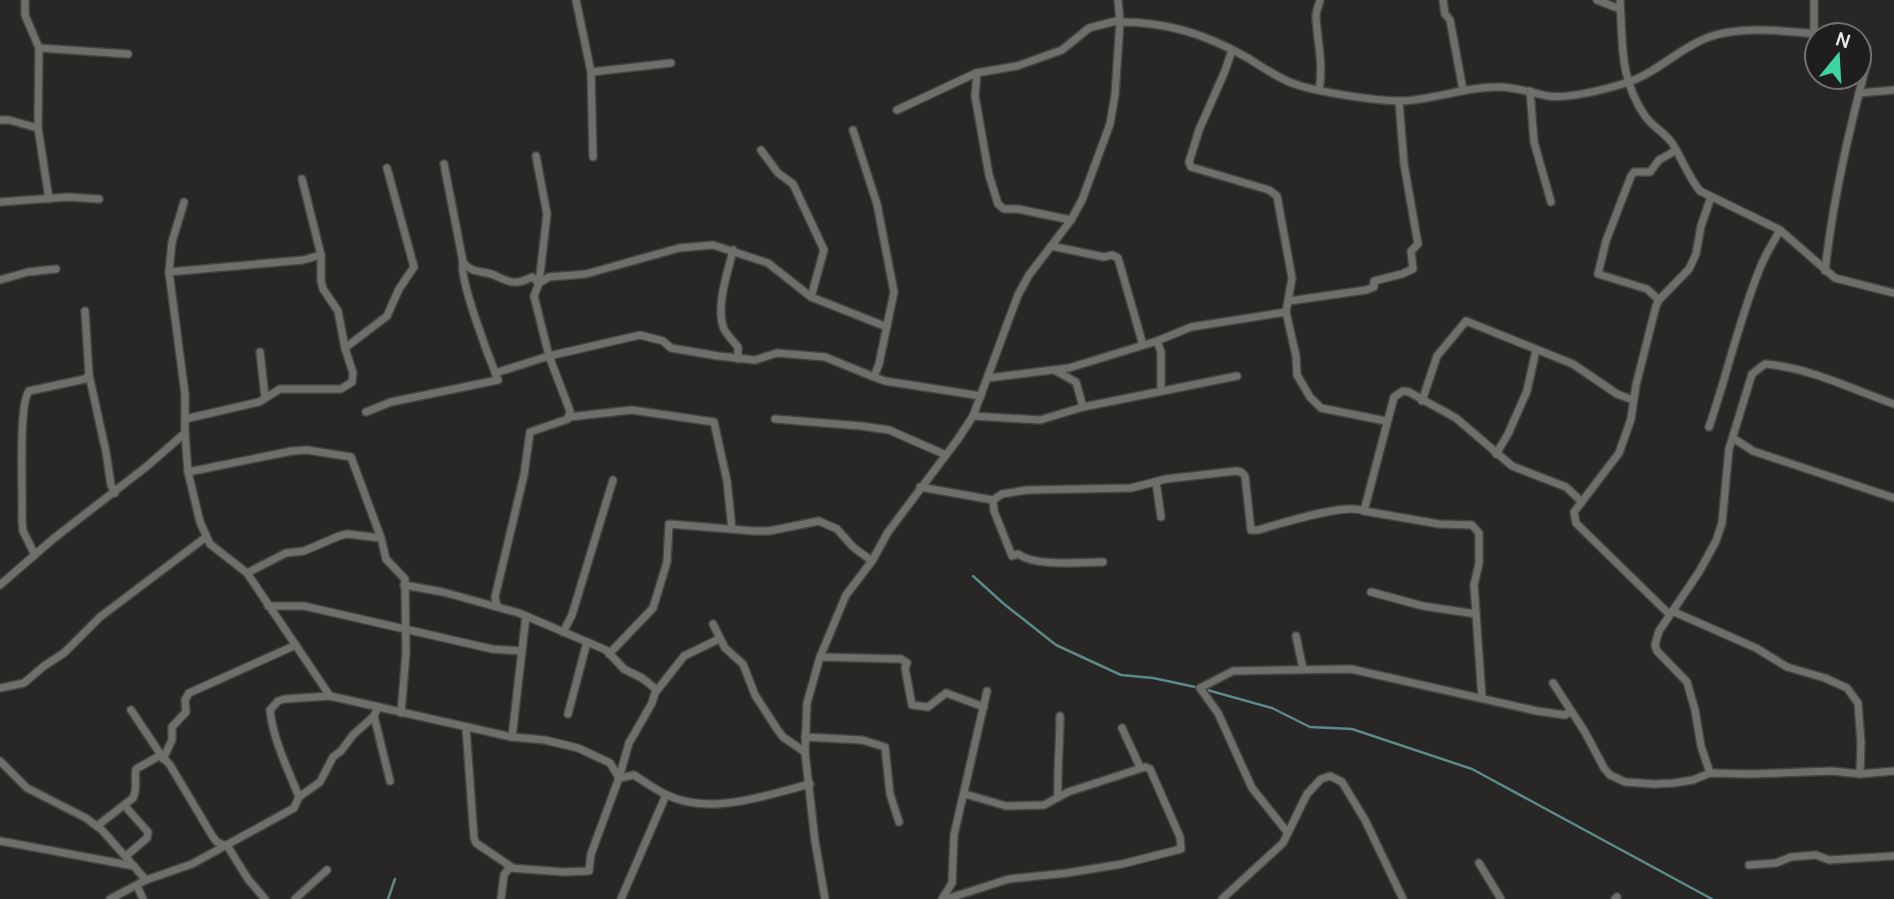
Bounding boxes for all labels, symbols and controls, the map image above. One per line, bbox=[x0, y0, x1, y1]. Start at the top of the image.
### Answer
north arrow bbox=[1803, 21, 1873, 91]
text: N bbox=[1833, 25, 1854, 54]

